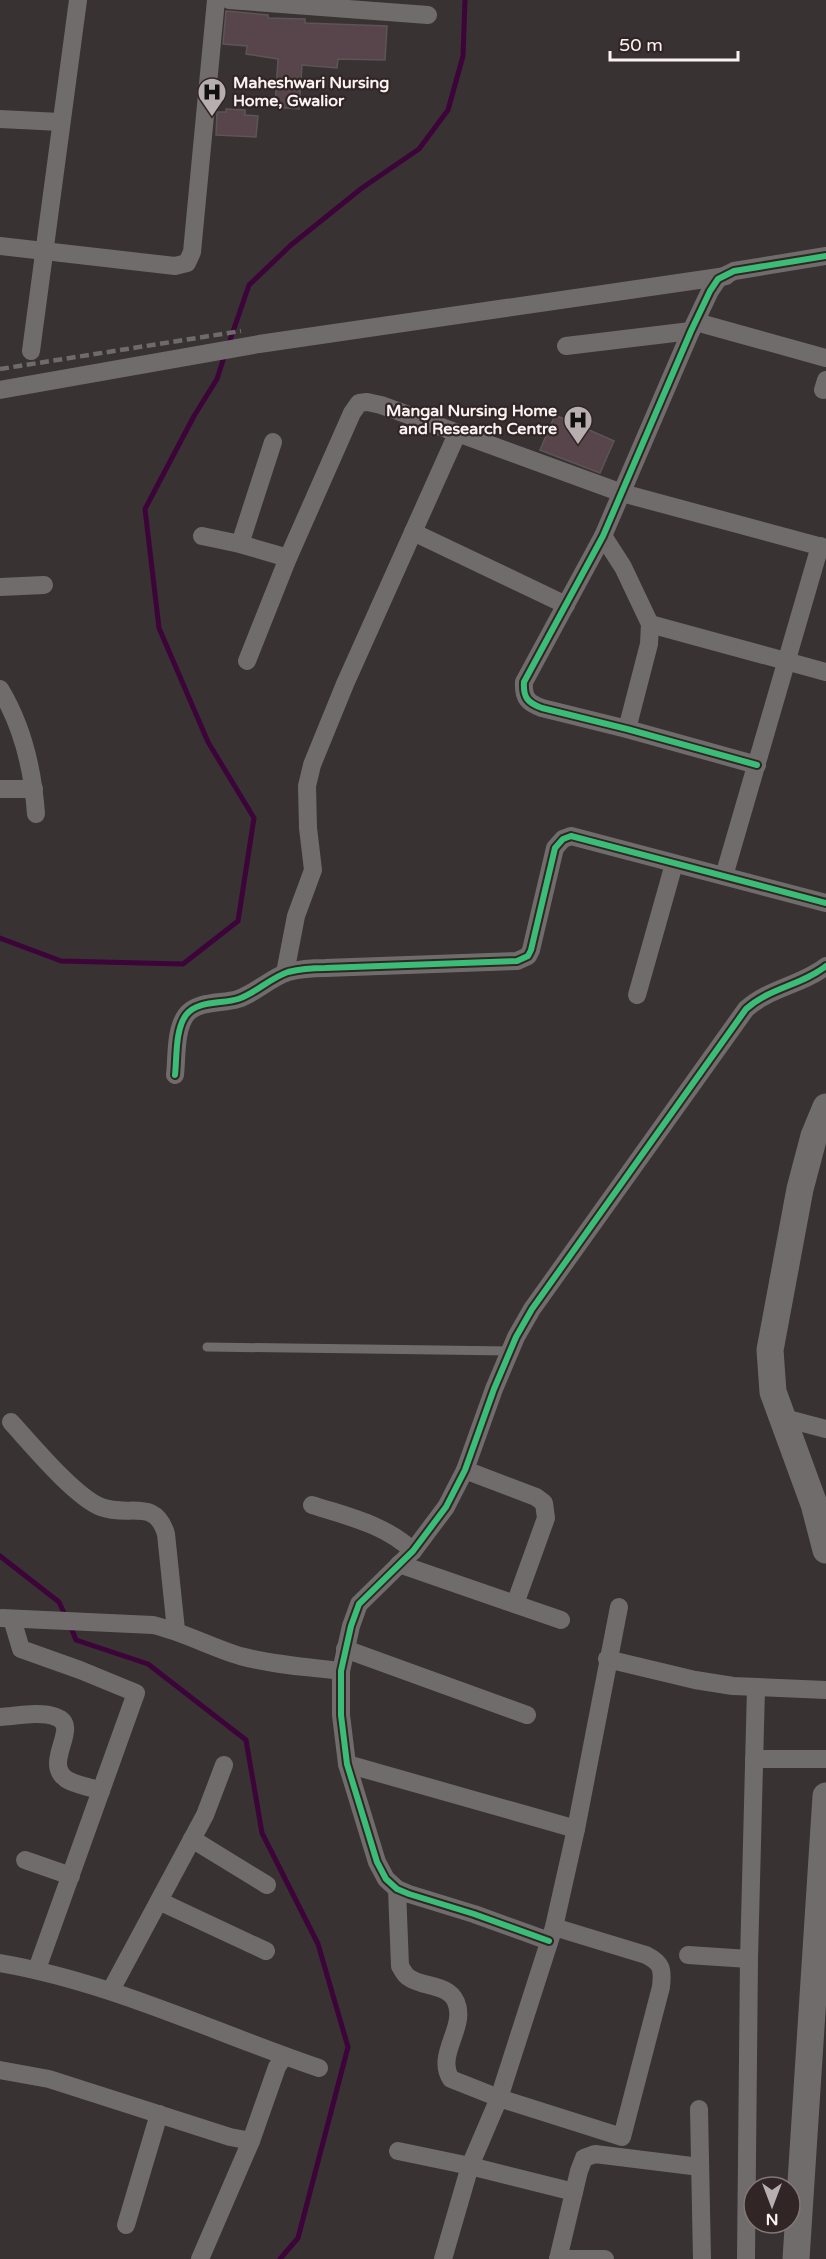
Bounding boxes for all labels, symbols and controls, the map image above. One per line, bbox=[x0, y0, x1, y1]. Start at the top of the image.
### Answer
scale bar bbox=[610, 24, 738, 62]
text: 50 m bbox=[619, 34, 663, 56]
place label: Maheshwari Nursing Home, Gwalior bbox=[233, 73, 389, 111]
hospital icon: Maheshwari Nursing Home, Gwalior bbox=[196, 76, 228, 118]
place label: Mangal Nursing Home and Research Centre bbox=[386, 401, 557, 439]
hospital icon: Mangal Nursing Home and Research Centre bbox=[562, 404, 594, 446]
north arrow bbox=[742, 2175, 802, 2235]
text: N bbox=[766, 2209, 778, 2229]

